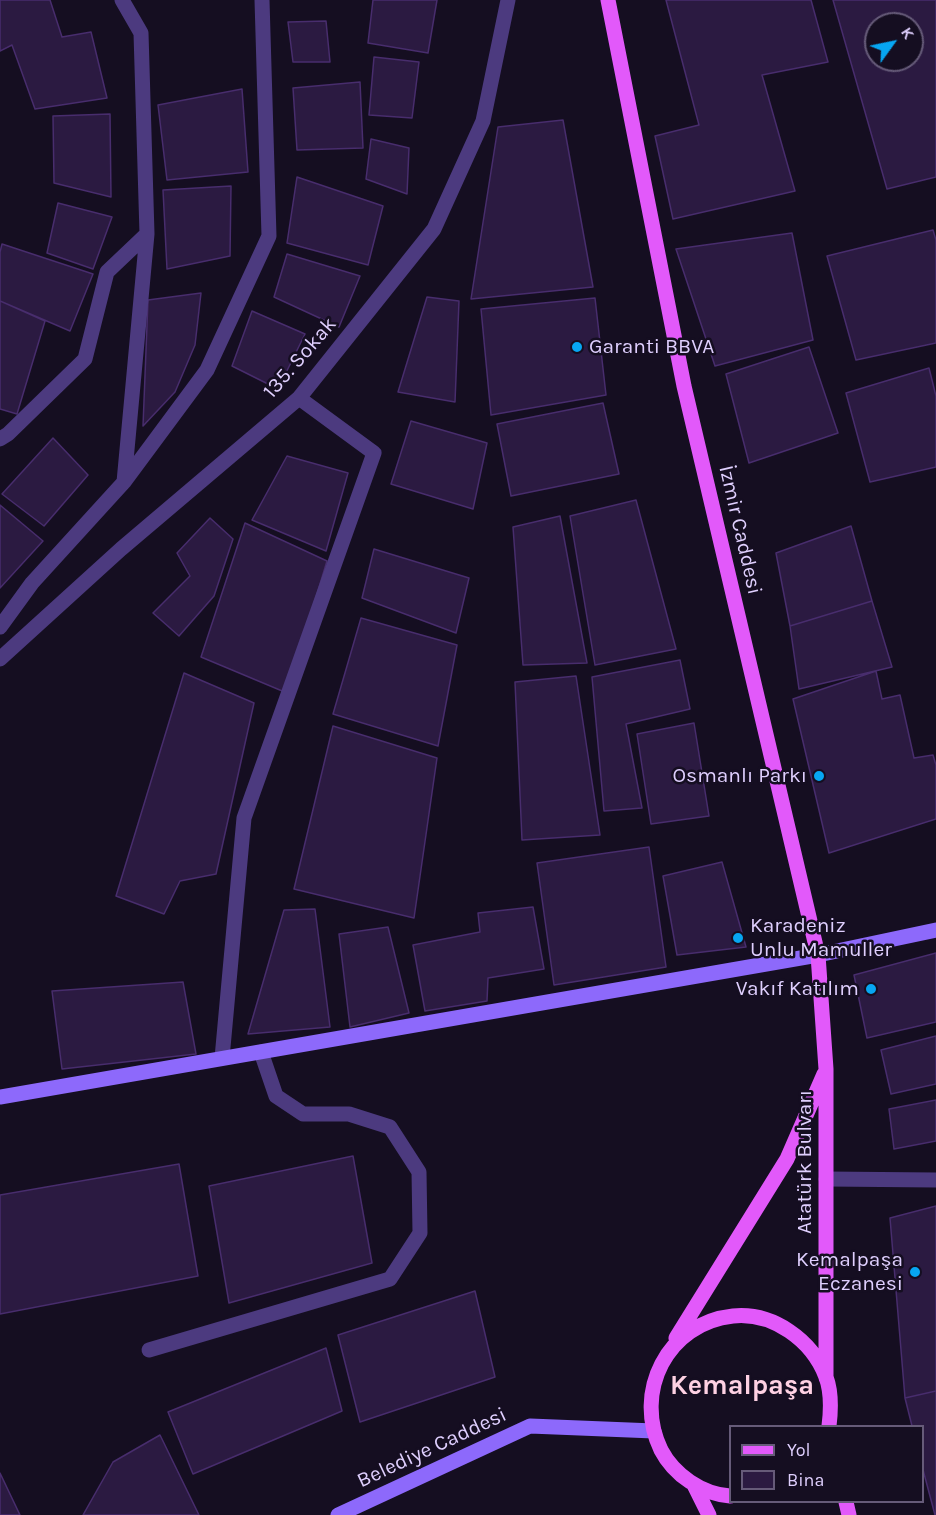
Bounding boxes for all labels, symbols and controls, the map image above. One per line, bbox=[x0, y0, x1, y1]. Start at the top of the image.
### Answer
north arrow bbox=[864, 12, 924, 72]
text: K bbox=[897, 23, 919, 43]
street label: 135. Sokak bbox=[258, 312, 342, 404]
place label: Garanti BBVA bbox=[589, 334, 714, 360]
marker: Garanti BBVA bbox=[570, 340, 584, 354]
street label: İzmir Caddesi bbox=[713, 463, 767, 597]
place label: Osmanlı Parkı bbox=[673, 763, 807, 789]
marker: Osmanlı Parkı bbox=[812, 769, 826, 783]
place label: Karadeniz Unlu Mamuller bbox=[750, 913, 892, 963]
marker: Karadeniz Unlu Mamuller bbox=[731, 931, 745, 945]
place label: Vakıf Katılım bbox=[736, 976, 859, 1002]
marker: Vakıf Katılım bbox=[864, 982, 878, 996]
street label: Atatürk Bulvarı bbox=[792, 1090, 818, 1234]
place label: Kemalpaşa Eczanesi bbox=[796, 1247, 903, 1297]
marker: Kemalpaşa Eczanesi bbox=[908, 1265, 922, 1279]
district label: Kemalpaşa bbox=[670, 1370, 814, 1402]
street label: Belediye Caddesi bbox=[353, 1402, 511, 1494]
legend bbox=[729, 1425, 924, 1503]
text: Yol bbox=[787, 1439, 811, 1461]
text: Bina bbox=[787, 1469, 824, 1491]

